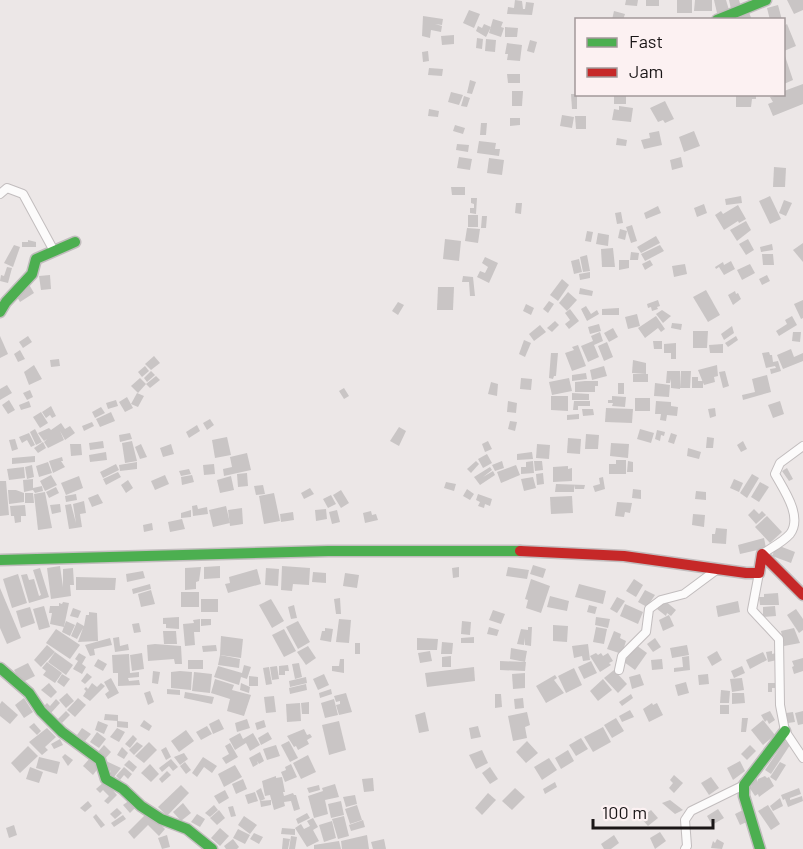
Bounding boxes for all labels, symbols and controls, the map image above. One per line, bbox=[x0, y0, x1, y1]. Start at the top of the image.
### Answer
legend bbox=[575, 18, 785, 96]
text: Fast bbox=[629, 30, 663, 52]
text: Jam bbox=[629, 60, 663, 82]
scale bar bbox=[593, 792, 713, 830]
text: 100 m bbox=[602, 801, 647, 823]

